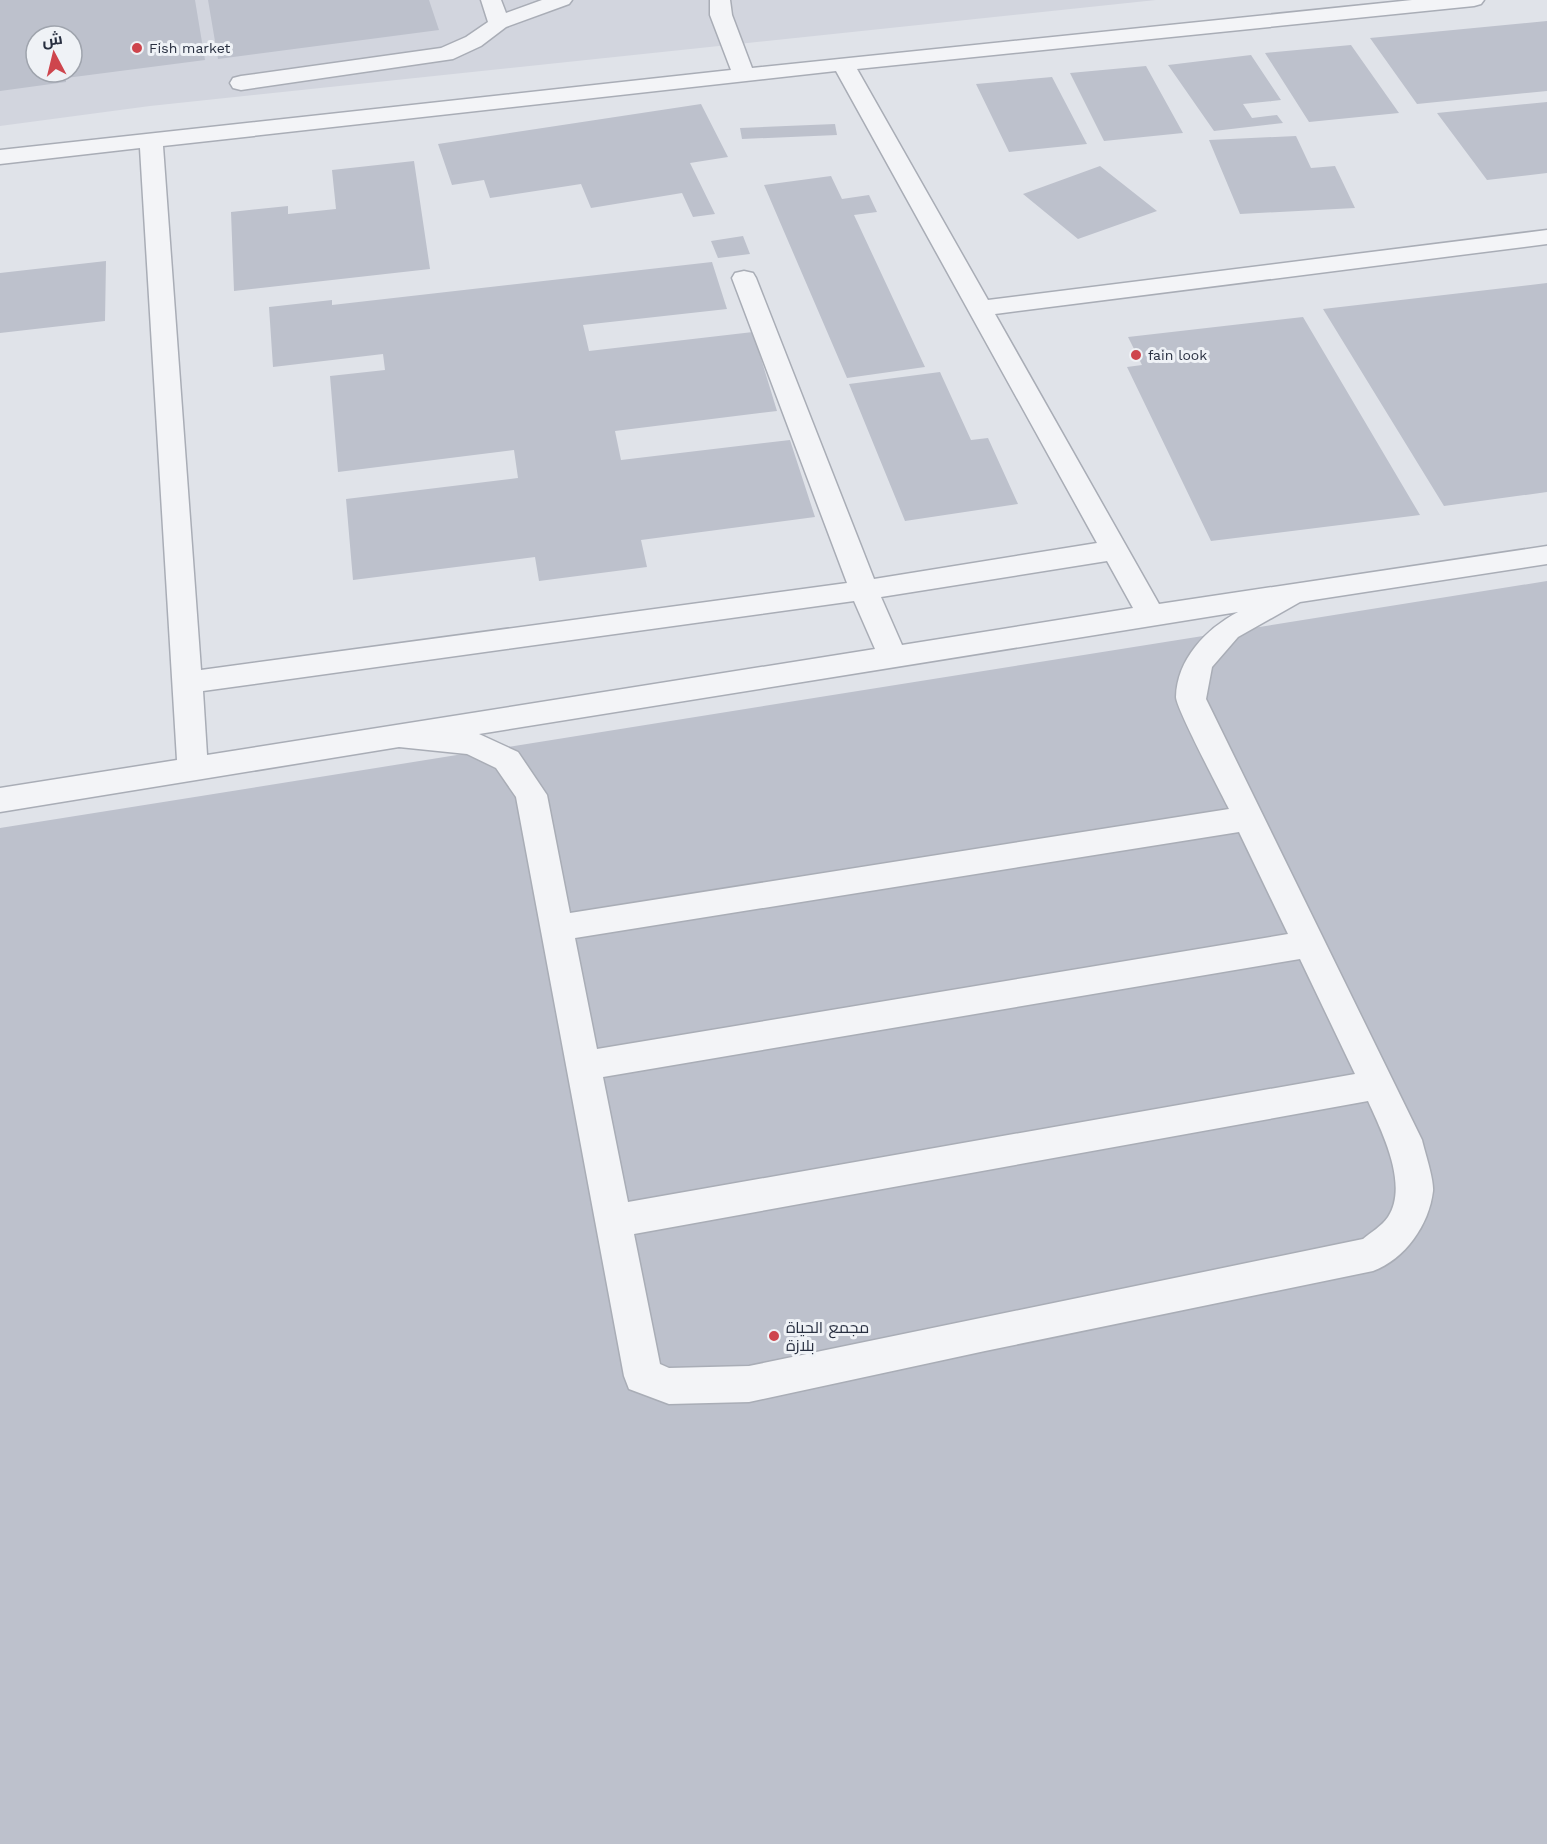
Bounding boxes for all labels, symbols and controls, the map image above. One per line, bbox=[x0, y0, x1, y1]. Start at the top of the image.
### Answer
north arrow bbox=[24, 24, 84, 84]
text: ش bbox=[41, 29, 64, 50]
place label: Fish market bbox=[149, 40, 231, 56]
marker: Fish market bbox=[130, 41, 144, 55]
place label: fain look bbox=[1148, 347, 1207, 363]
marker: fain look bbox=[1129, 348, 1143, 362]
place label: مجمع الحياة بلازة bbox=[786, 1318, 869, 1355]
marker: مجمع الحياة بلازة bbox=[767, 1329, 781, 1343]

